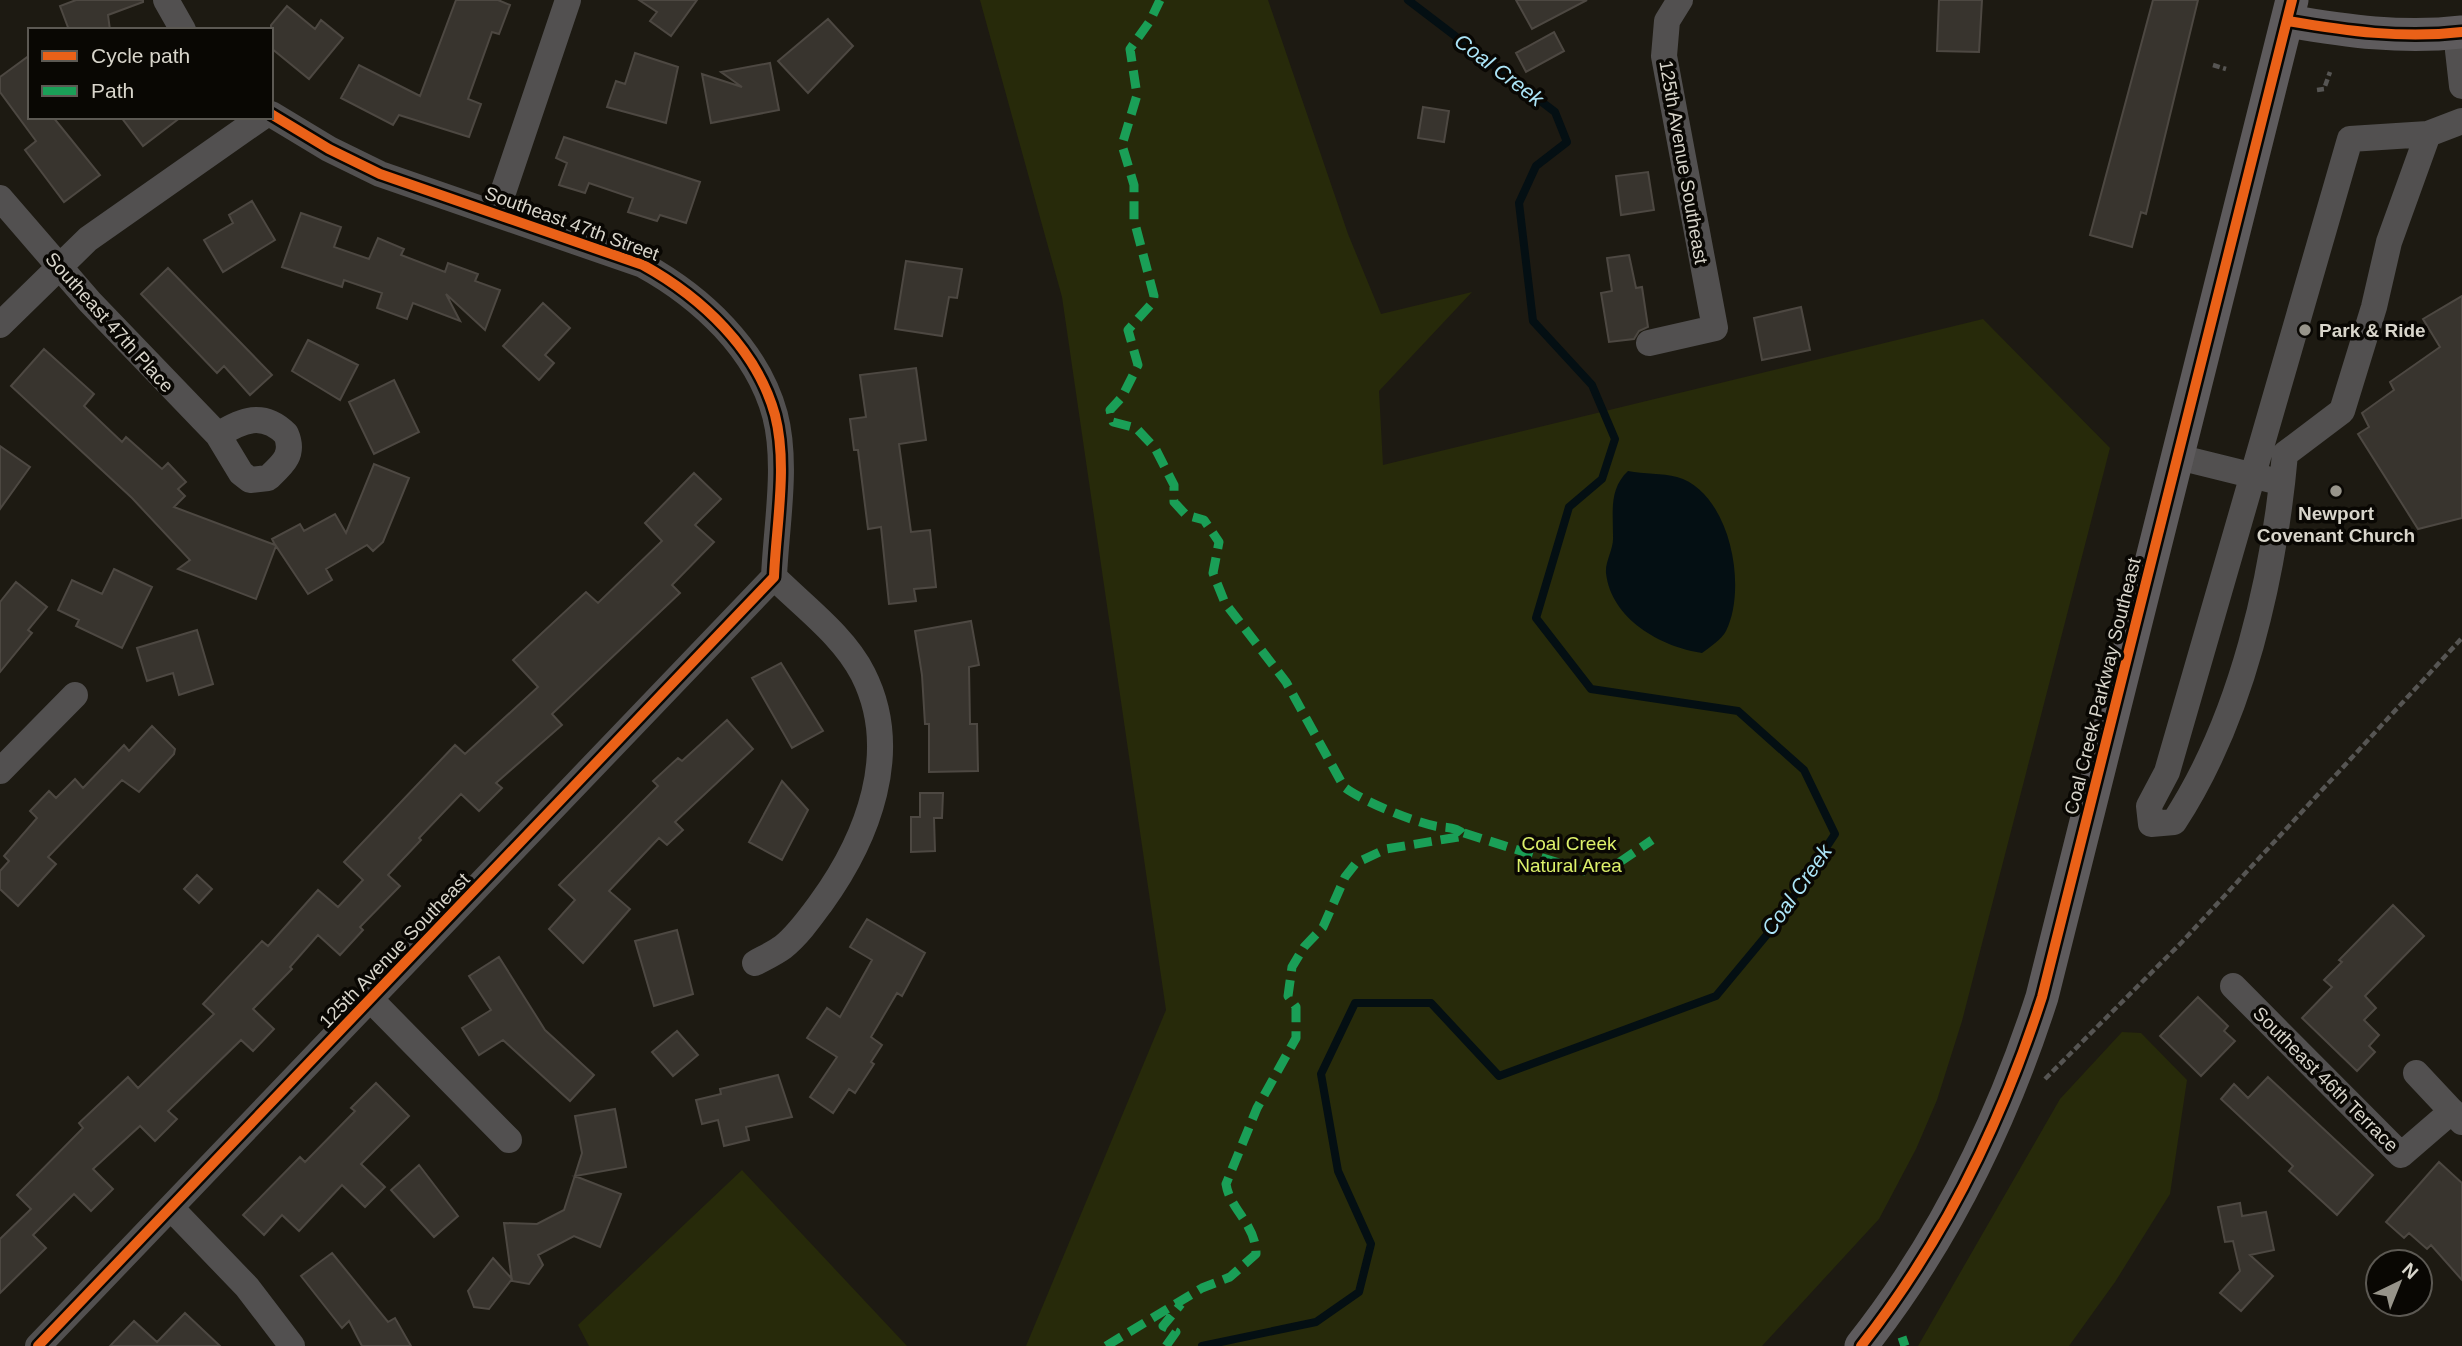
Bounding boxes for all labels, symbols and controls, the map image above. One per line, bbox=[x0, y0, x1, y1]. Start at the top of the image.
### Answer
legend bbox=[28, 28, 273, 119]
water label: Coal Creek bbox=[1450, 29, 1549, 111]
text: Cycle path bbox=[91, 44, 190, 67]
street label: 125th Avenue Southeast bbox=[1655, 58, 1712, 266]
text: Path bbox=[91, 79, 134, 102]
street label: Southeast 47th Street bbox=[482, 182, 662, 265]
street label: Southeast 47th Place bbox=[41, 248, 178, 396]
place label: Park & Ride bbox=[2319, 320, 2426, 341]
marker: Park & Ride bbox=[2297, 322, 2313, 338]
marker: Newport Covenant Church bbox=[2328, 483, 2344, 499]
place label: Newport Covenant Church bbox=[2257, 503, 2415, 546]
street label: Coal Creek Parkway Southeast bbox=[2060, 555, 2145, 817]
park label: Coal Creek Natural Area bbox=[1516, 833, 1622, 876]
water label: Coal Creek bbox=[1757, 839, 1837, 939]
street label: 125th Avenue Southeast bbox=[315, 868, 474, 1032]
street label: Southeast 46th Terrace bbox=[2249, 1003, 2402, 1156]
north arrow bbox=[2364, 1248, 2434, 1318]
text: N bbox=[2398, 1259, 2422, 1283]

